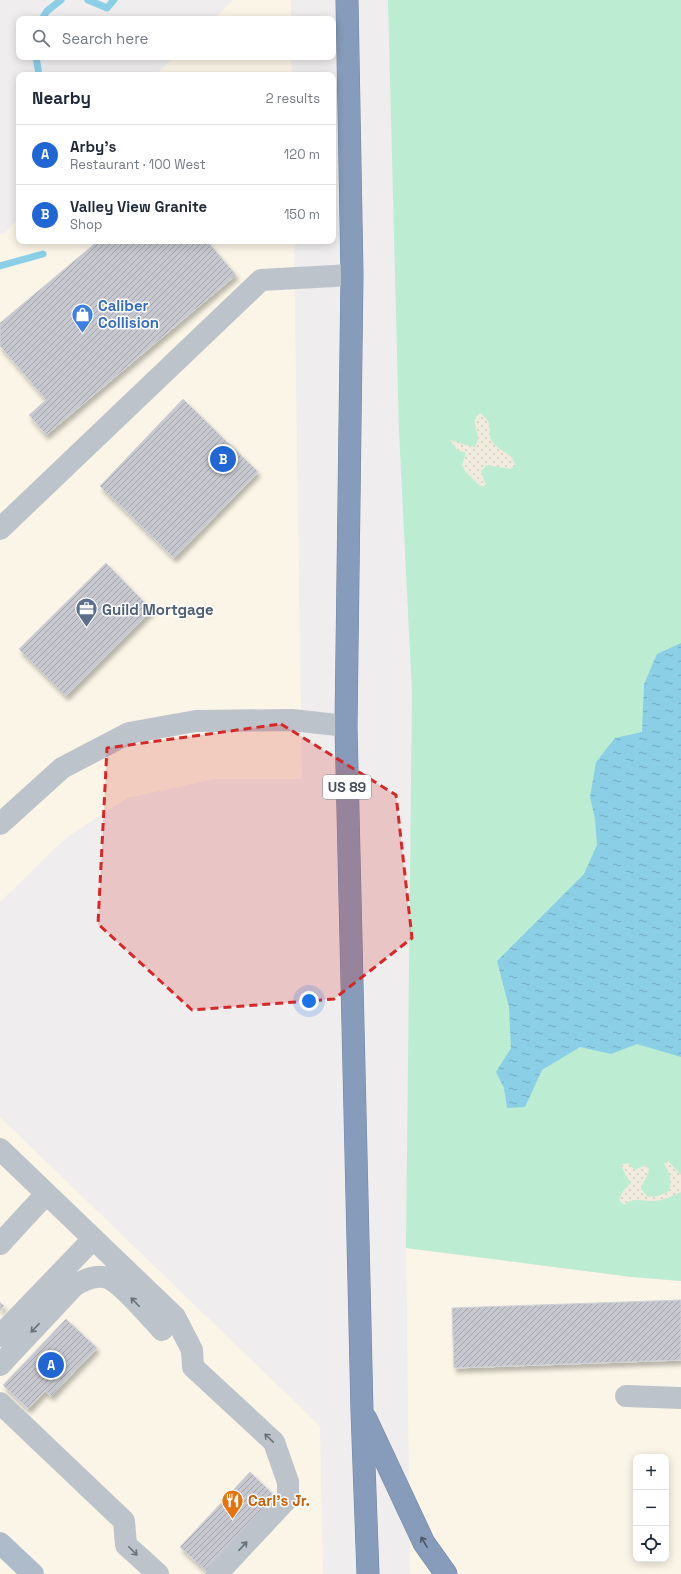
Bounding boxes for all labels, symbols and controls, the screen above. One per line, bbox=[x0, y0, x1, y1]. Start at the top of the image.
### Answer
search box bbox=[16, 16, 336, 60]
icon: search bbox=[30, 27, 52, 49]
text: Search here bbox=[62, 29, 148, 48]
text: Nearby bbox=[32, 87, 91, 109]
text: 2 results bbox=[266, 90, 320, 107]
text: Arby's bbox=[70, 137, 116, 156]
text: A bbox=[41, 146, 49, 163]
text: 120 m bbox=[284, 146, 320, 163]
text: Restaurant · 100 West bbox=[70, 156, 206, 173]
text: Valley View Granite bbox=[70, 197, 207, 216]
text: B bbox=[41, 206, 49, 223]
text: 150 m bbox=[284, 206, 320, 223]
text: Shop bbox=[70, 216, 102, 233]
place label: Caliber Collision bbox=[98, 296, 159, 332]
shop icon: Caliber Collision bbox=[70, 301, 96, 334]
pin: B bbox=[210, 444, 236, 474]
office icon: Guild Mortgage bbox=[73, 596, 99, 629]
place label: Guild Mortgage bbox=[102, 600, 214, 619]
road number: US 89 bbox=[323, 775, 371, 799]
your location bbox=[299, 991, 319, 1011]
one-way arrow bbox=[130, 1297, 140, 1307]
one-way arrow bbox=[30, 1323, 40, 1333]
pin: A bbox=[38, 1350, 64, 1380]
one-way arrow bbox=[264, 1433, 274, 1443]
map controls bbox=[633, 1454, 669, 1562]
button: + bbox=[633, 1454, 669, 1490]
restaurant icon: Carl's Jr. bbox=[220, 1487, 246, 1520]
button: − bbox=[633, 1490, 669, 1526]
place label: Carl's Jr. bbox=[248, 1491, 310, 1510]
button: locate bbox=[633, 1526, 669, 1562]
one-way arrow bbox=[420, 1536, 427, 1548]
one-way arrow bbox=[239, 1541, 248, 1551]
one-way arrow bbox=[128, 1546, 138, 1556]

